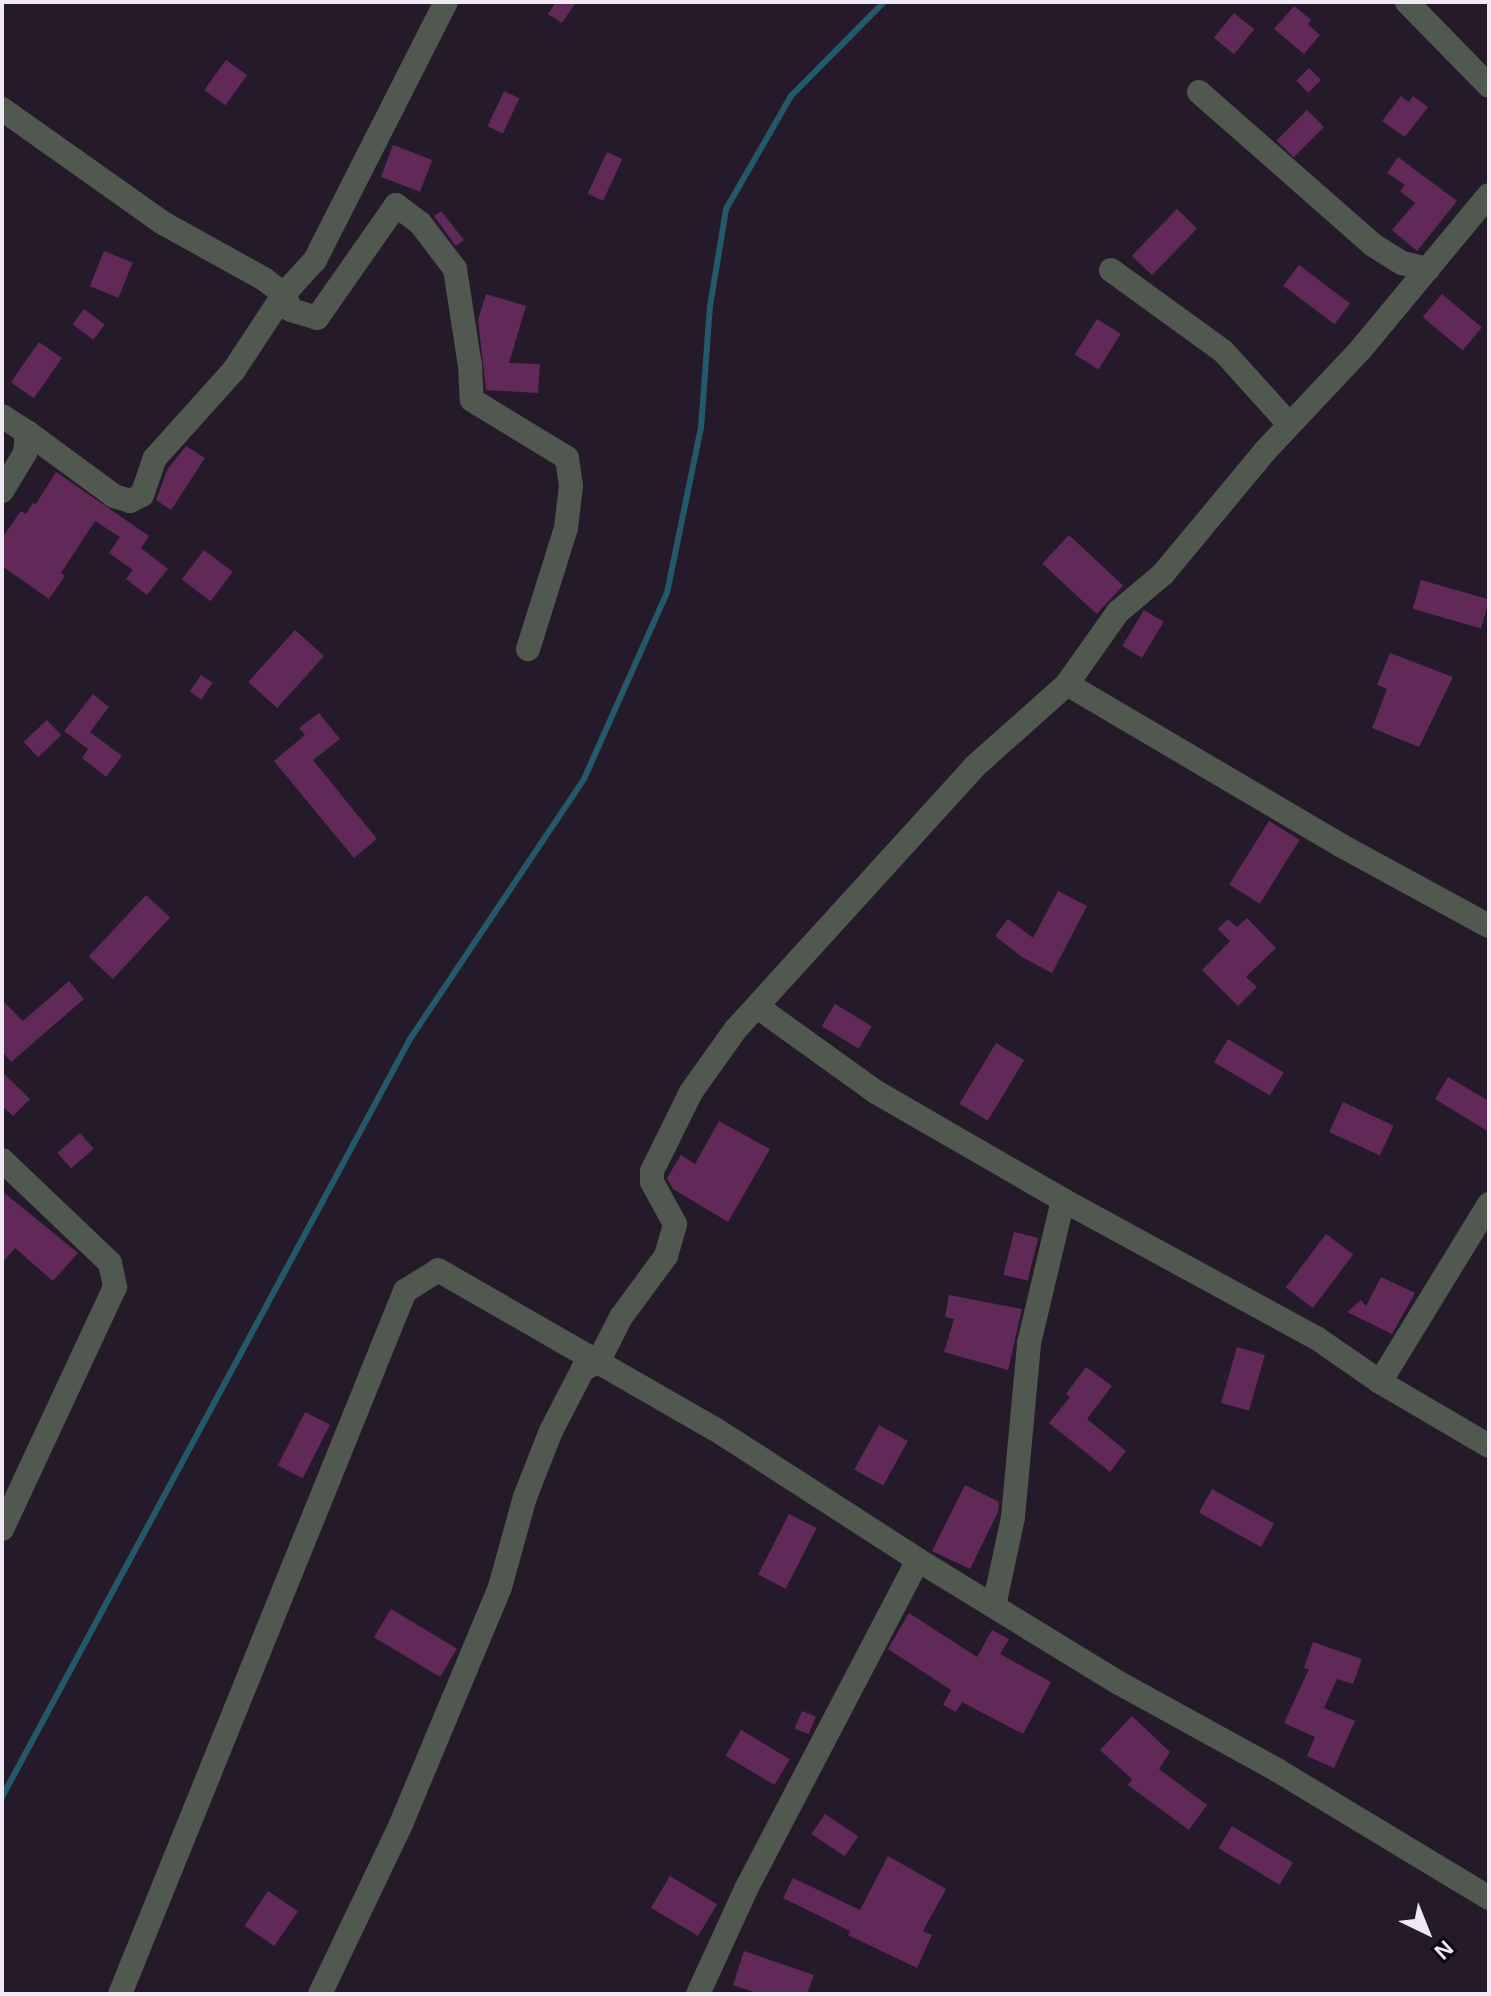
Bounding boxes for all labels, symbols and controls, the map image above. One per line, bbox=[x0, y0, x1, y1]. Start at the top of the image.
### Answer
north arrow bbox=[1387, 1892, 1467, 1972]
text: N bbox=[1429, 1935, 1458, 1964]

